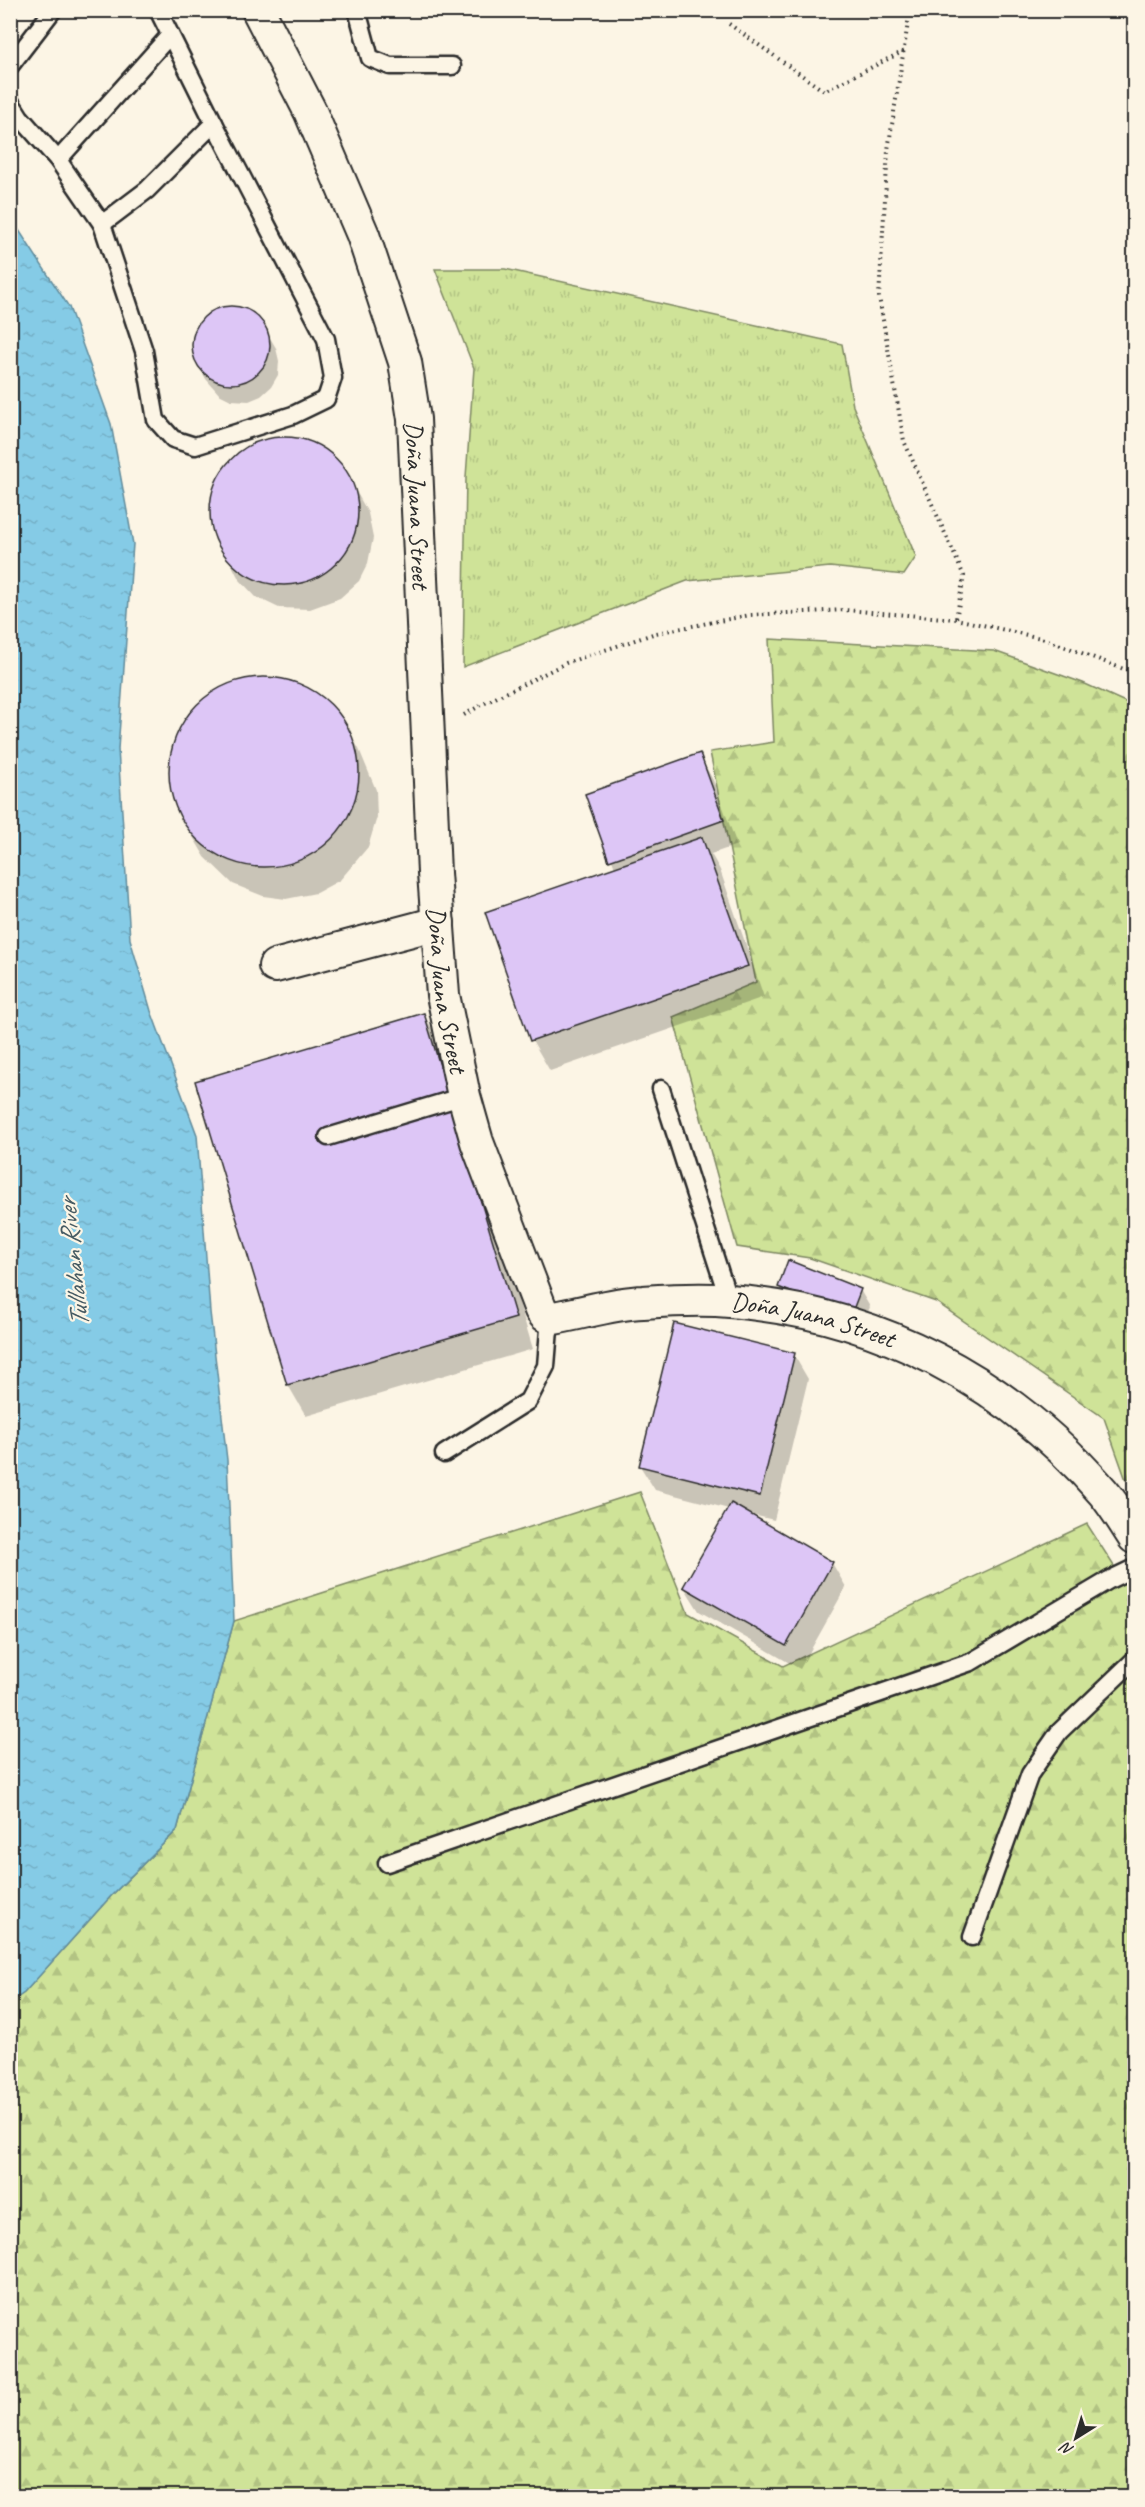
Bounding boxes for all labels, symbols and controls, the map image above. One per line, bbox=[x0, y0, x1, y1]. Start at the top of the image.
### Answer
street label: Doña Juana Street bbox=[398, 421, 438, 592]
street label: Doña Juana Street bbox=[420, 906, 476, 1078]
water label: Tullahan River bbox=[49, 1193, 97, 1329]
street label: Doña Juana Street bbox=[730, 1285, 902, 1356]
north arrow bbox=[1046, 2408, 1106, 2468]
text: N bbox=[1055, 2436, 1078, 2460]

